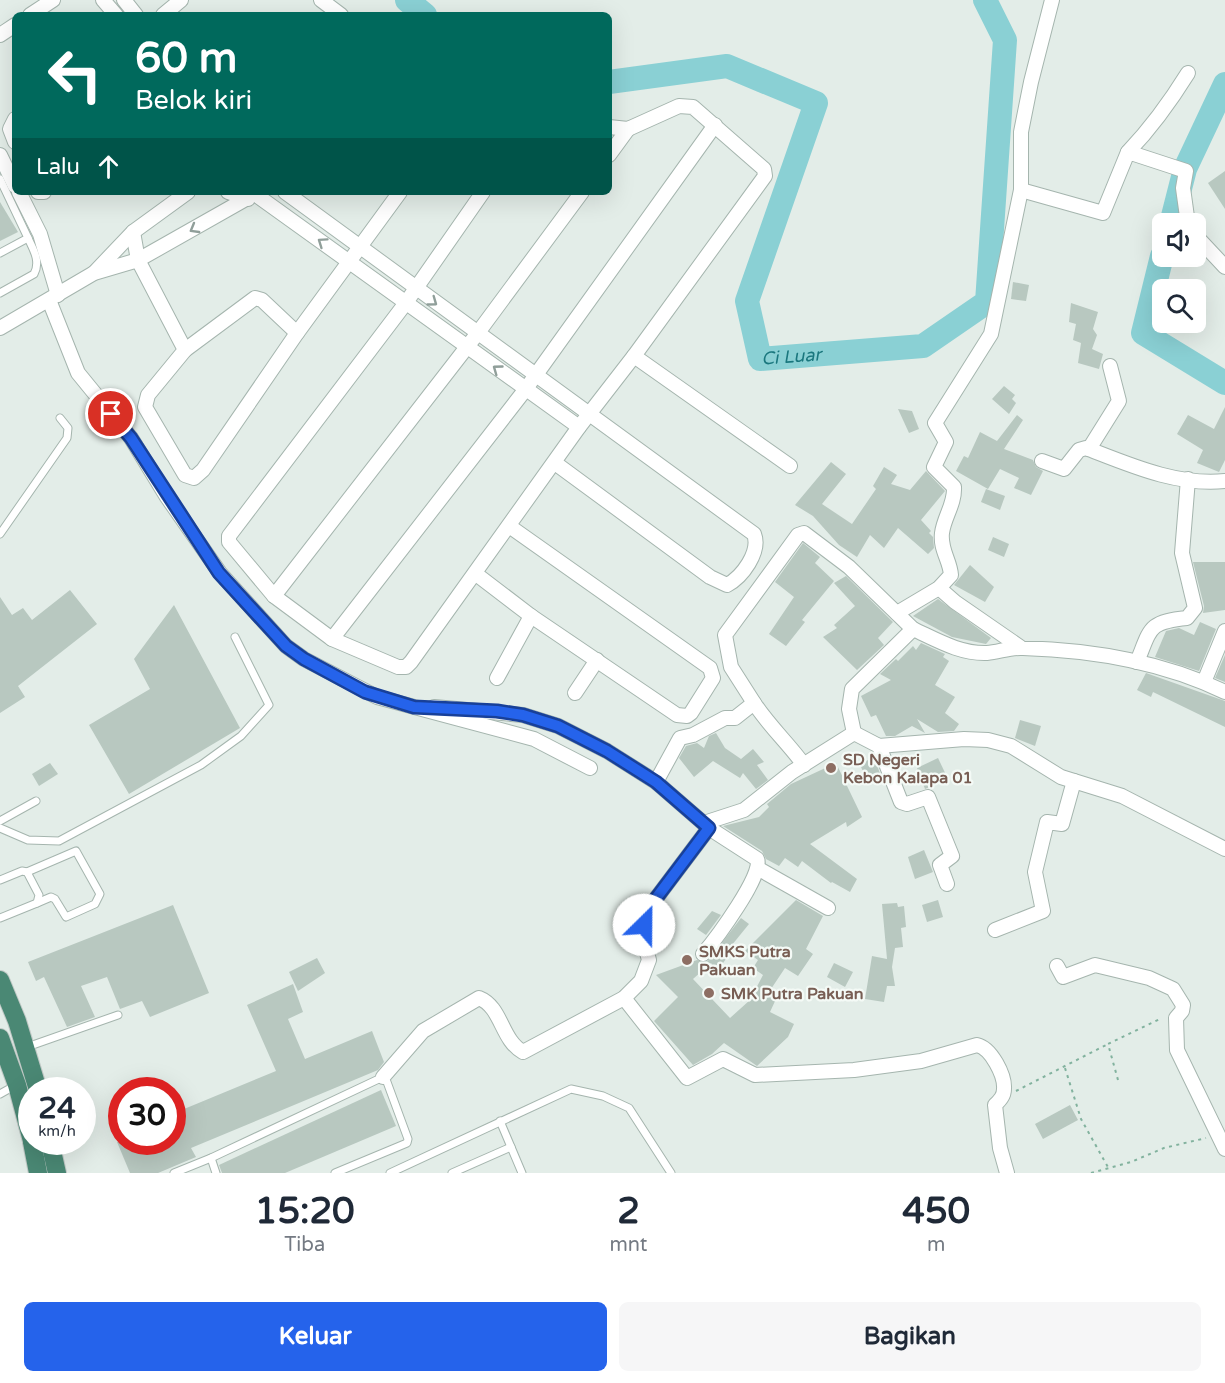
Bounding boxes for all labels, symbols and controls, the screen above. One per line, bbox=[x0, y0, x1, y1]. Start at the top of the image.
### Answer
text: 60 m bbox=[135, 33, 237, 84]
icon: left bbox=[36, 36, 114, 114]
text: Belok kiri bbox=[135, 84, 252, 117]
icon: ahead bbox=[92, 150, 125, 183]
text: Lalu bbox=[36, 154, 80, 180]
map controls bbox=[1152, 213, 1206, 333]
button: sound bbox=[1152, 213, 1206, 267]
one-way arrow bbox=[190, 222, 200, 233]
one-way arrow bbox=[318, 238, 329, 249]
button: search bbox=[1152, 279, 1206, 333]
one-way arrow bbox=[427, 295, 438, 306]
water label: Ci Luar bbox=[761, 343, 824, 370]
one-way arrow bbox=[492, 365, 503, 376]
pin bbox=[85, 388, 136, 439]
icon: arrive bbox=[94, 397, 127, 430]
place label: SD Negeri Kebon Kalapa 01 bbox=[843, 750, 973, 788]
marker: SD Negeri Kebon Kalapa 01 bbox=[824, 761, 838, 775]
position arrow bbox=[612, 893, 676, 957]
place label: SMKS Putra Pakuan bbox=[699, 942, 791, 980]
marker: SMKS Putra Pakuan bbox=[680, 953, 694, 967]
place label: SMK Putra Pakuan bbox=[721, 984, 864, 1004]
marker: SMK Putra Pakuan bbox=[702, 986, 716, 1000]
speed limit sign: 30 bbox=[108, 1077, 186, 1155]
text: 24 bbox=[38, 1090, 76, 1127]
text: km/h bbox=[38, 1122, 76, 1140]
text: 15:20 bbox=[255, 1190, 355, 1233]
text: 2 bbox=[617, 1190, 640, 1233]
text: 450 bbox=[902, 1190, 970, 1233]
text: Tiba bbox=[284, 1233, 325, 1257]
text: mnt bbox=[609, 1233, 647, 1257]
text: m bbox=[927, 1233, 945, 1257]
button: Keluar bbox=[24, 1302, 607, 1371]
button: Bagikan bbox=[619, 1302, 1201, 1371]

